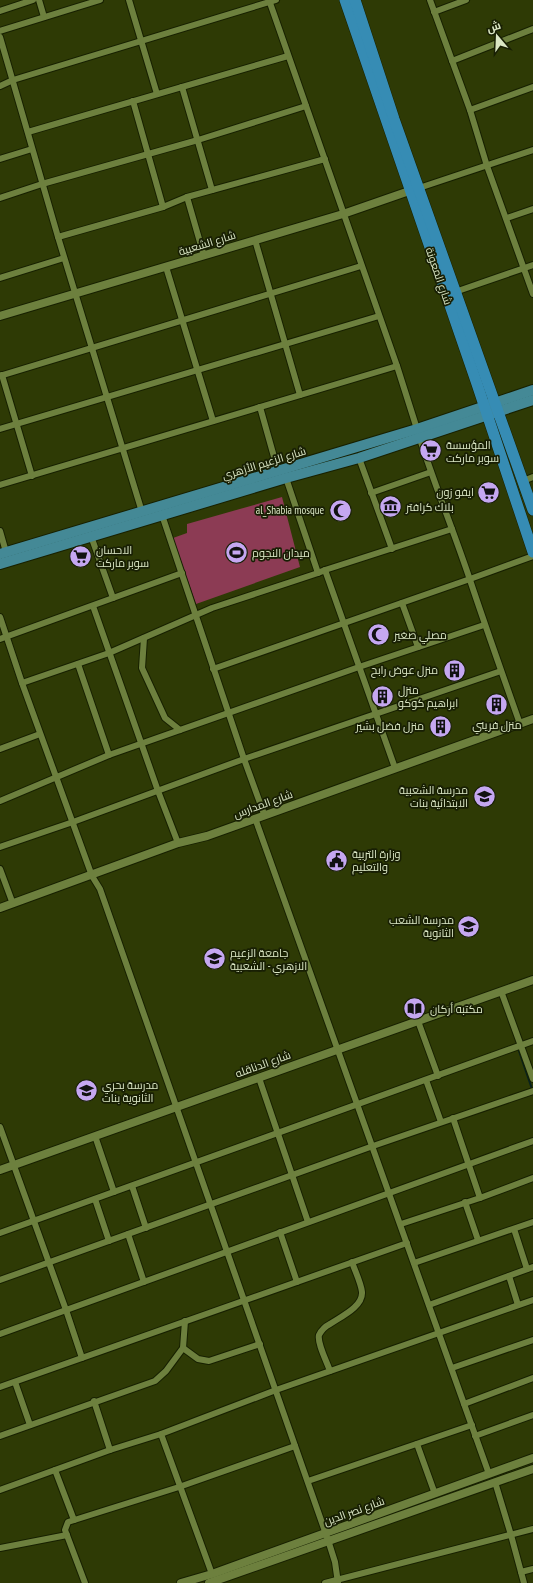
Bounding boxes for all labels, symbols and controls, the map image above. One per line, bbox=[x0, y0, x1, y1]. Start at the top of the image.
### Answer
north arrow bbox=[477, 16, 517, 56]
text: ش bbox=[485, 18, 503, 35]
street label: شارع الشعبية bbox=[177, 228, 238, 259]
street label: شارع المعونة bbox=[422, 245, 455, 307]
supermarket icon: المؤسسة سوبر ماركت bbox=[418, 438, 444, 464]
place label: المؤسسة سوبر ماركت bbox=[446, 438, 499, 465]
street label: شارع الزعيم الأزهري bbox=[220, 444, 308, 484]
supermarket icon: ايفو زون bbox=[476, 479, 502, 505]
place label: ايفو زون bbox=[436, 485, 474, 499]
museum icon: بلاك كرافتر bbox=[378, 494, 404, 520]
mosque icon: al_Shabia mosque bbox=[327, 497, 353, 523]
place label: بلاك كرافتر bbox=[405, 500, 454, 514]
place label: al_Shabia mosque bbox=[256, 503, 324, 517]
sports icon: ميدان النجوم bbox=[224, 540, 250, 566]
supermarket icon: الاحسان سوبر ماركت bbox=[68, 543, 94, 569]
place label: الاحسان سوبر ماركت bbox=[96, 543, 149, 570]
place label: ميدان النجوم bbox=[252, 546, 310, 561]
mosque icon: مصلي صغير bbox=[365, 622, 391, 648]
place label: مصلي صغير bbox=[393, 628, 447, 644]
building icon: منزل عوض رابح bbox=[441, 657, 467, 683]
place label: منزل عوض رابح bbox=[371, 663, 438, 678]
building icon: منزل ابراهيم كوكو bbox=[370, 683, 396, 709]
place label: منزل ابراهيم كوكو bbox=[398, 683, 458, 711]
building icon: منزل فريني bbox=[484, 692, 510, 718]
building icon: منزل فضل بشير bbox=[427, 713, 453, 739]
place label: منزل فريني bbox=[472, 718, 522, 734]
place label: منزل فضل بشير bbox=[355, 719, 424, 733]
place label: مدرسة الشعبية الابتدائية بنات bbox=[399, 783, 468, 810]
school or university icon: مدرسة الشعبية الابتدائية بنات bbox=[471, 783, 497, 809]
street label: شارع المدارس bbox=[231, 787, 295, 822]
public building icon: وزارة التربية والتعليم bbox=[324, 847, 350, 873]
place label: وزارة التربية والتعليم bbox=[352, 847, 401, 875]
place label: مدرسة الشعب الثانوية bbox=[389, 913, 454, 940]
school or university icon: مدرسة الشعب الثانوية bbox=[456, 913, 482, 939]
school or university icon: جامعة الزعيم الازهري - الشعبية bbox=[201, 946, 227, 972]
place label: جامعة الزعيم الازهري - الشعبية bbox=[230, 946, 307, 975]
library icon: مكتبه أركان bbox=[402, 996, 428, 1022]
place label: مكتبه أركان bbox=[430, 1002, 483, 1016]
street label: شارع الدناقله bbox=[233, 1047, 293, 1081]
school or university icon: مدرسة بحري الثانوية بنات bbox=[74, 1078, 100, 1104]
place label: مدرسة بحري الثانوية بنات bbox=[102, 1078, 158, 1105]
street label: شارع نصر الدين bbox=[322, 1494, 387, 1529]

